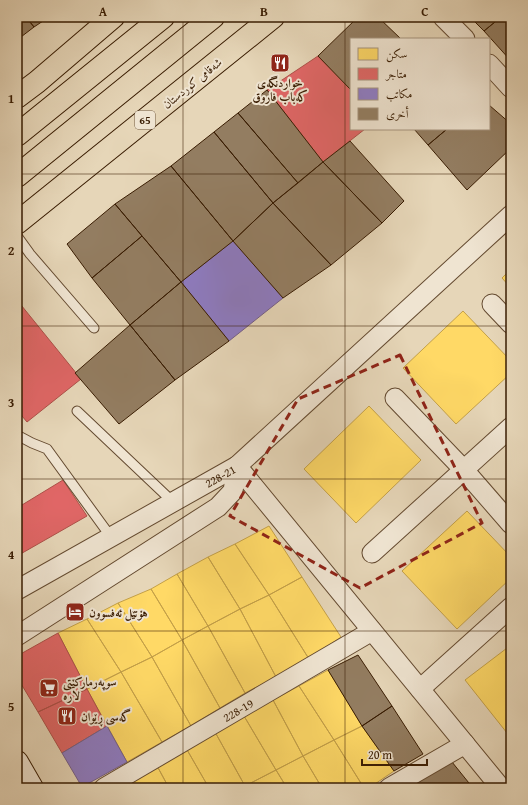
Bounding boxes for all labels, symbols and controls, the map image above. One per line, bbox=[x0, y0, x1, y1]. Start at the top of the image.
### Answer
text: A bbox=[99, 2, 108, 21]
text: B bbox=[260, 2, 268, 21]
text: C bbox=[421, 2, 429, 21]
legend bbox=[350, 38, 490, 130]
text: سكن bbox=[386, 45, 407, 63]
restaurant icon: خواردنگەی کەباب فاروق bbox=[269, 52, 291, 74]
street label: شەقامی کوردستان bbox=[159, 54, 226, 112]
text: متاجر bbox=[384, 65, 407, 82]
place label: خواردنگەی کەباب فاروق bbox=[252, 74, 308, 105]
text: مكاتب bbox=[386, 85, 412, 102]
text: 1 bbox=[8, 89, 14, 108]
text: أخرى bbox=[386, 105, 409, 122]
road number: 65 bbox=[135, 111, 155, 129]
text: 2 bbox=[8, 241, 15, 260]
text: 3 bbox=[8, 393, 14, 412]
street label: 228-21 bbox=[201, 460, 239, 491]
text: 4 bbox=[8, 545, 15, 564]
hotel icon: هۆتێل ئەفسوون bbox=[64, 601, 86, 623]
place label: هۆتێل ئەفسوون bbox=[89, 604, 148, 621]
place label: سوپەرمارکێتی لارە bbox=[63, 673, 117, 704]
supermarket icon: سوپەرمارکێتی لارە bbox=[38, 677, 60, 699]
street label: 228-19 bbox=[219, 694, 256, 725]
text: 5 bbox=[8, 697, 15, 716]
restaurant icon: گەسی ڕێوان bbox=[56, 705, 78, 727]
place label: گەسی ڕێوان bbox=[81, 708, 131, 727]
scale bar bbox=[362, 741, 427, 767]
text: 20 m bbox=[368, 746, 392, 763]

